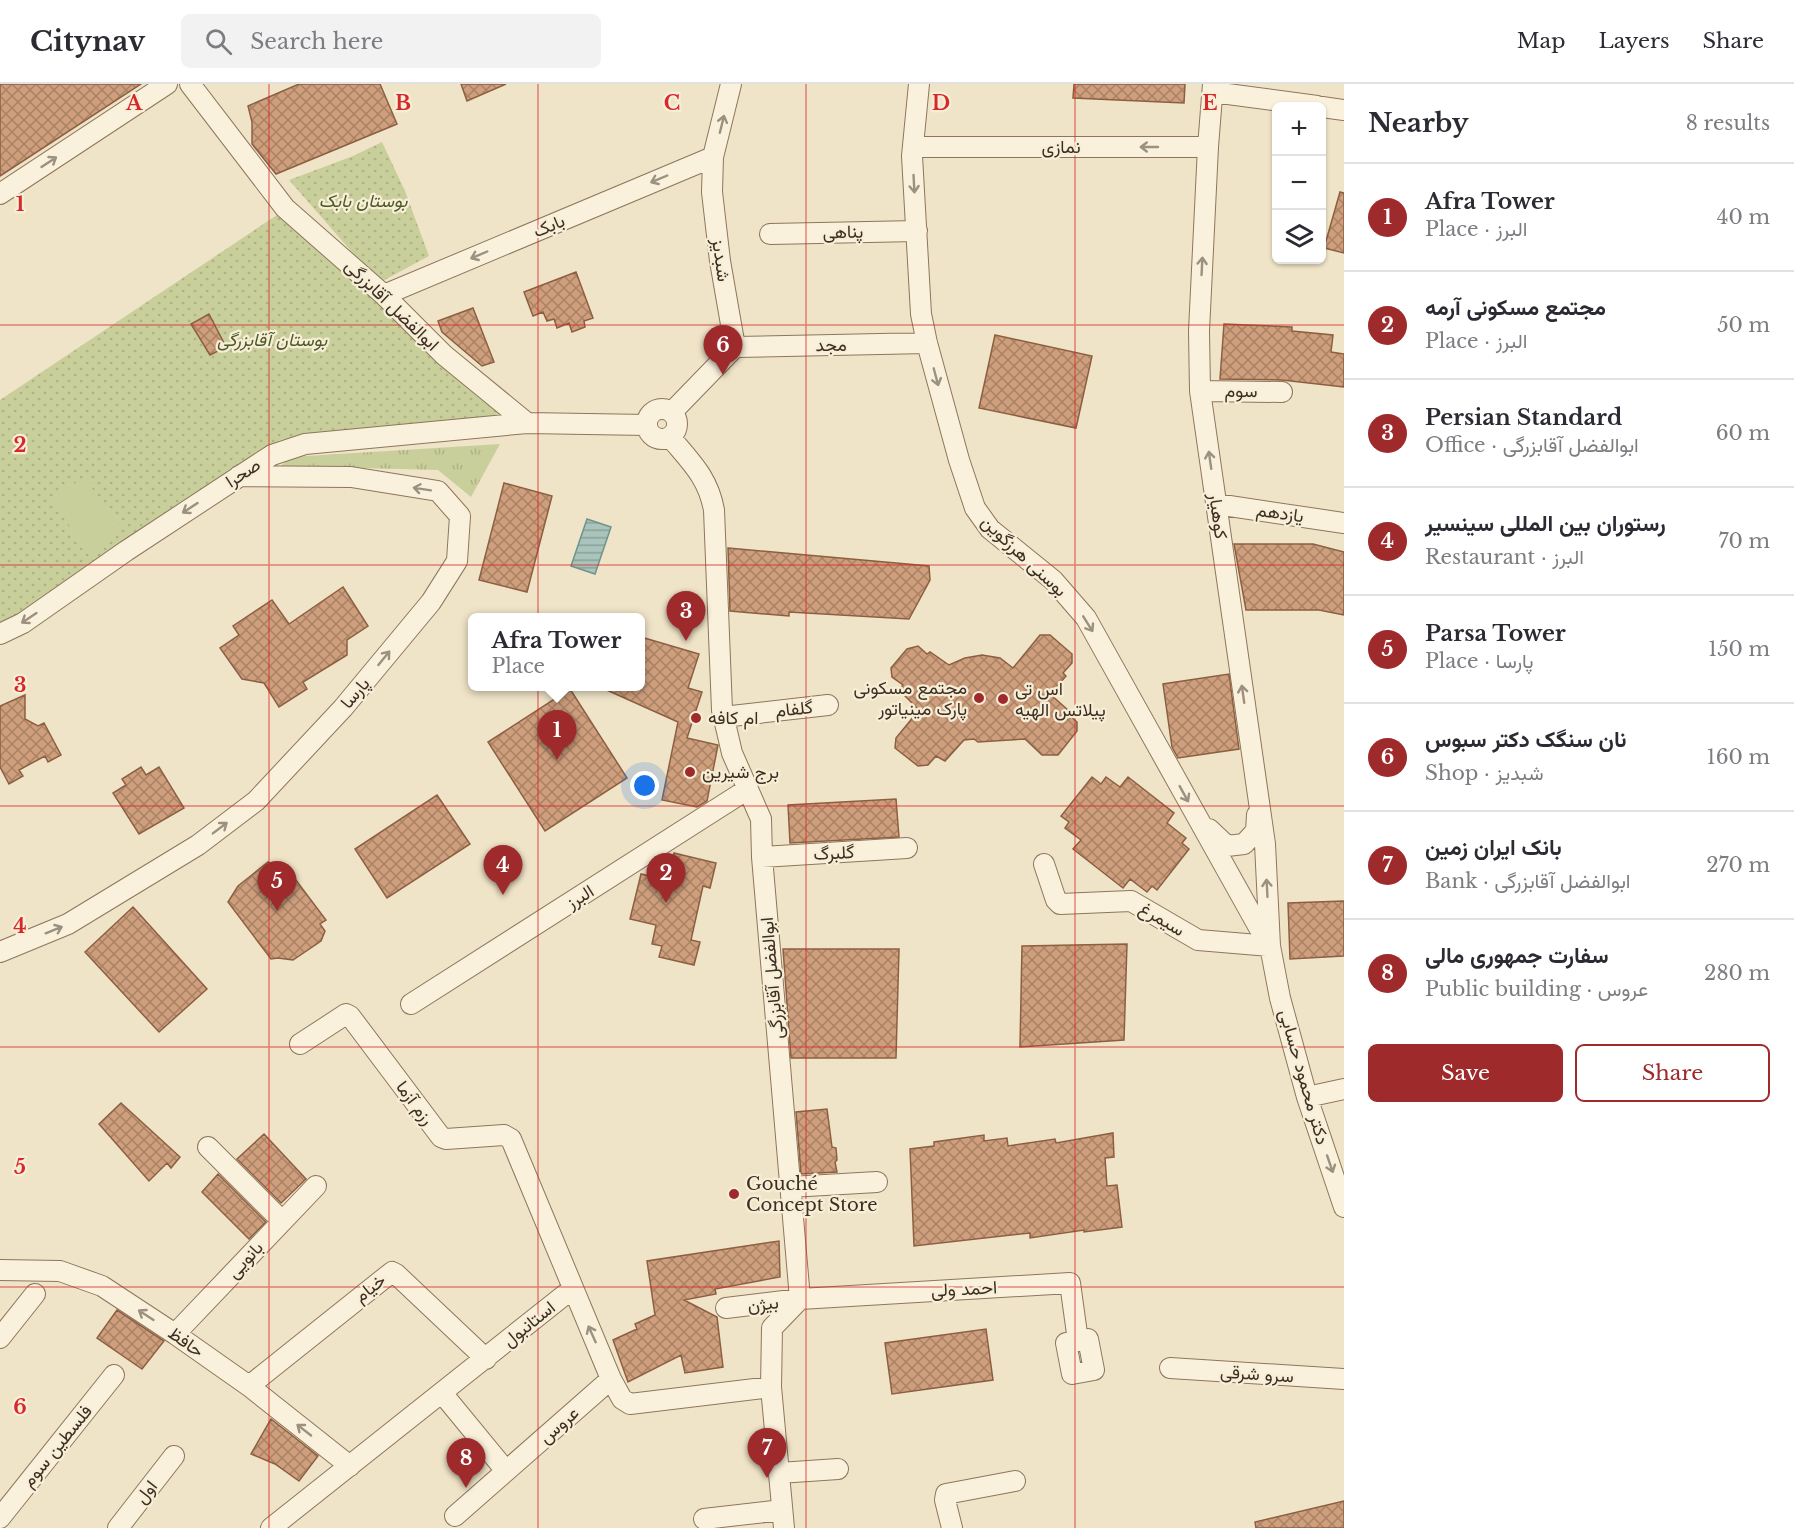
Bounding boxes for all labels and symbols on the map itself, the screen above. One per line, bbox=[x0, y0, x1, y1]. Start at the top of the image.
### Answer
text: A bbox=[125, 91, 143, 115]
text: B bbox=[395, 91, 411, 115]
text: C bbox=[664, 91, 680, 115]
text: D bbox=[932, 91, 950, 115]
text: E bbox=[1202, 91, 1218, 115]
one-way arrow bbox=[716, 115, 728, 134]
street label: نمازی bbox=[1041, 136, 1081, 158]
one-way arrow bbox=[1140, 141, 1160, 153]
one-way arrow bbox=[40, 156, 57, 168]
one-way arrow bbox=[650, 174, 669, 185]
one-way arrow bbox=[909, 174, 920, 194]
park label: بوستان بابک bbox=[319, 190, 408, 212]
text: 1 bbox=[16, 192, 25, 216]
street label: بابک bbox=[530, 210, 568, 242]
street label: پناهی bbox=[823, 221, 863, 244]
street label: شبدیز bbox=[707, 236, 735, 283]
one-way arrow bbox=[471, 250, 489, 261]
street label: ابوالفضل آقابزرگی bbox=[340, 255, 444, 355]
one-way arrow bbox=[1197, 256, 1208, 276]
pin: 6 bbox=[704, 326, 742, 375]
park label: بوستان آقابزرگی bbox=[217, 329, 328, 351]
street label: مجد bbox=[815, 334, 847, 356]
one-way arrow bbox=[931, 367, 942, 386]
street label: سوم bbox=[1224, 380, 1258, 403]
text: 2 bbox=[13, 433, 27, 457]
one-way arrow bbox=[1205, 450, 1216, 470]
street label: صحرا bbox=[221, 454, 265, 492]
one-way arrow bbox=[413, 483, 433, 494]
street label: کوهیار bbox=[1204, 491, 1232, 540]
street label: یازدهم bbox=[1255, 499, 1305, 528]
one-way arrow bbox=[182, 503, 199, 515]
street label: بوسنی هرزگوین bbox=[977, 511, 1071, 601]
pin: 3 bbox=[666, 592, 706, 641]
one-way arrow bbox=[21, 612, 38, 624]
one-way arrow bbox=[1083, 615, 1095, 632]
one-way arrow bbox=[377, 651, 391, 666]
text: 3 bbox=[14, 673, 26, 697]
street label: پارسا bbox=[336, 673, 375, 714]
place label: مجتمع مسکونی پارک مینیاتور bbox=[854, 677, 967, 721]
place label: اس تی پیلاتس الهیه bbox=[1015, 678, 1106, 722]
one-way arrow bbox=[1238, 685, 1249, 705]
marker: مجتمع مسکونی پارک مینیاتور bbox=[972, 691, 986, 705]
marker: اس تی پیلاتس الهیه bbox=[996, 692, 1010, 706]
street label: گلفام bbox=[774, 696, 814, 723]
place label: ام کافه bbox=[708, 707, 758, 730]
pin: 1 bbox=[538, 710, 576, 760]
marker: ام کافه bbox=[689, 711, 703, 725]
place label: برج شیرین bbox=[702, 761, 779, 784]
marker: برج شیرین bbox=[683, 765, 697, 779]
your location bbox=[630, 771, 659, 800]
one-way arrow bbox=[1179, 784, 1190, 802]
one-way arrow bbox=[212, 822, 228, 835]
street label: گلبرگ bbox=[813, 841, 855, 865]
pin: 4 bbox=[484, 846, 522, 895]
pin: 2 bbox=[646, 854, 686, 903]
pin: 5 bbox=[258, 862, 296, 911]
one-way arrow bbox=[1261, 878, 1272, 898]
street label: البرز bbox=[561, 880, 598, 914]
street label: سیمرغ bbox=[1135, 897, 1189, 942]
text: 4 bbox=[13, 914, 27, 938]
street label: ابوالفضل آقابزرگی bbox=[756, 916, 788, 1040]
one-way arrow bbox=[44, 924, 63, 935]
street label: دکتر محمود حسابی bbox=[1274, 1007, 1334, 1147]
street label: رزم آزما bbox=[390, 1077, 439, 1130]
text: 5 bbox=[14, 1155, 26, 1179]
one-way arrow bbox=[1325, 1155, 1336, 1173]
place label: Gouché Concept Store bbox=[746, 1173, 878, 1216]
marker: Gouché Concept Store bbox=[727, 1187, 741, 1201]
street label: بانویی bbox=[222, 1237, 268, 1283]
street label: خیام bbox=[350, 1269, 391, 1308]
street label: احمد ولی bbox=[930, 1276, 998, 1302]
street label: بیژن bbox=[746, 1291, 780, 1317]
street label: استانبول bbox=[498, 1296, 560, 1352]
one-way arrow bbox=[138, 1309, 155, 1321]
street label: حافظ bbox=[164, 1322, 208, 1362]
one-way arrow bbox=[585, 1326, 597, 1344]
street label: سرو شرقی bbox=[1219, 1360, 1295, 1388]
text: 6 bbox=[13, 1395, 27, 1419]
street label: فلسطین سوم bbox=[17, 1400, 98, 1492]
street label: عروس bbox=[535, 1402, 583, 1448]
one-way arrow bbox=[296, 1423, 312, 1436]
pin: 7 bbox=[748, 1428, 786, 1478]
pin: 8 bbox=[446, 1438, 486, 1488]
street label: اول bbox=[130, 1476, 162, 1508]

